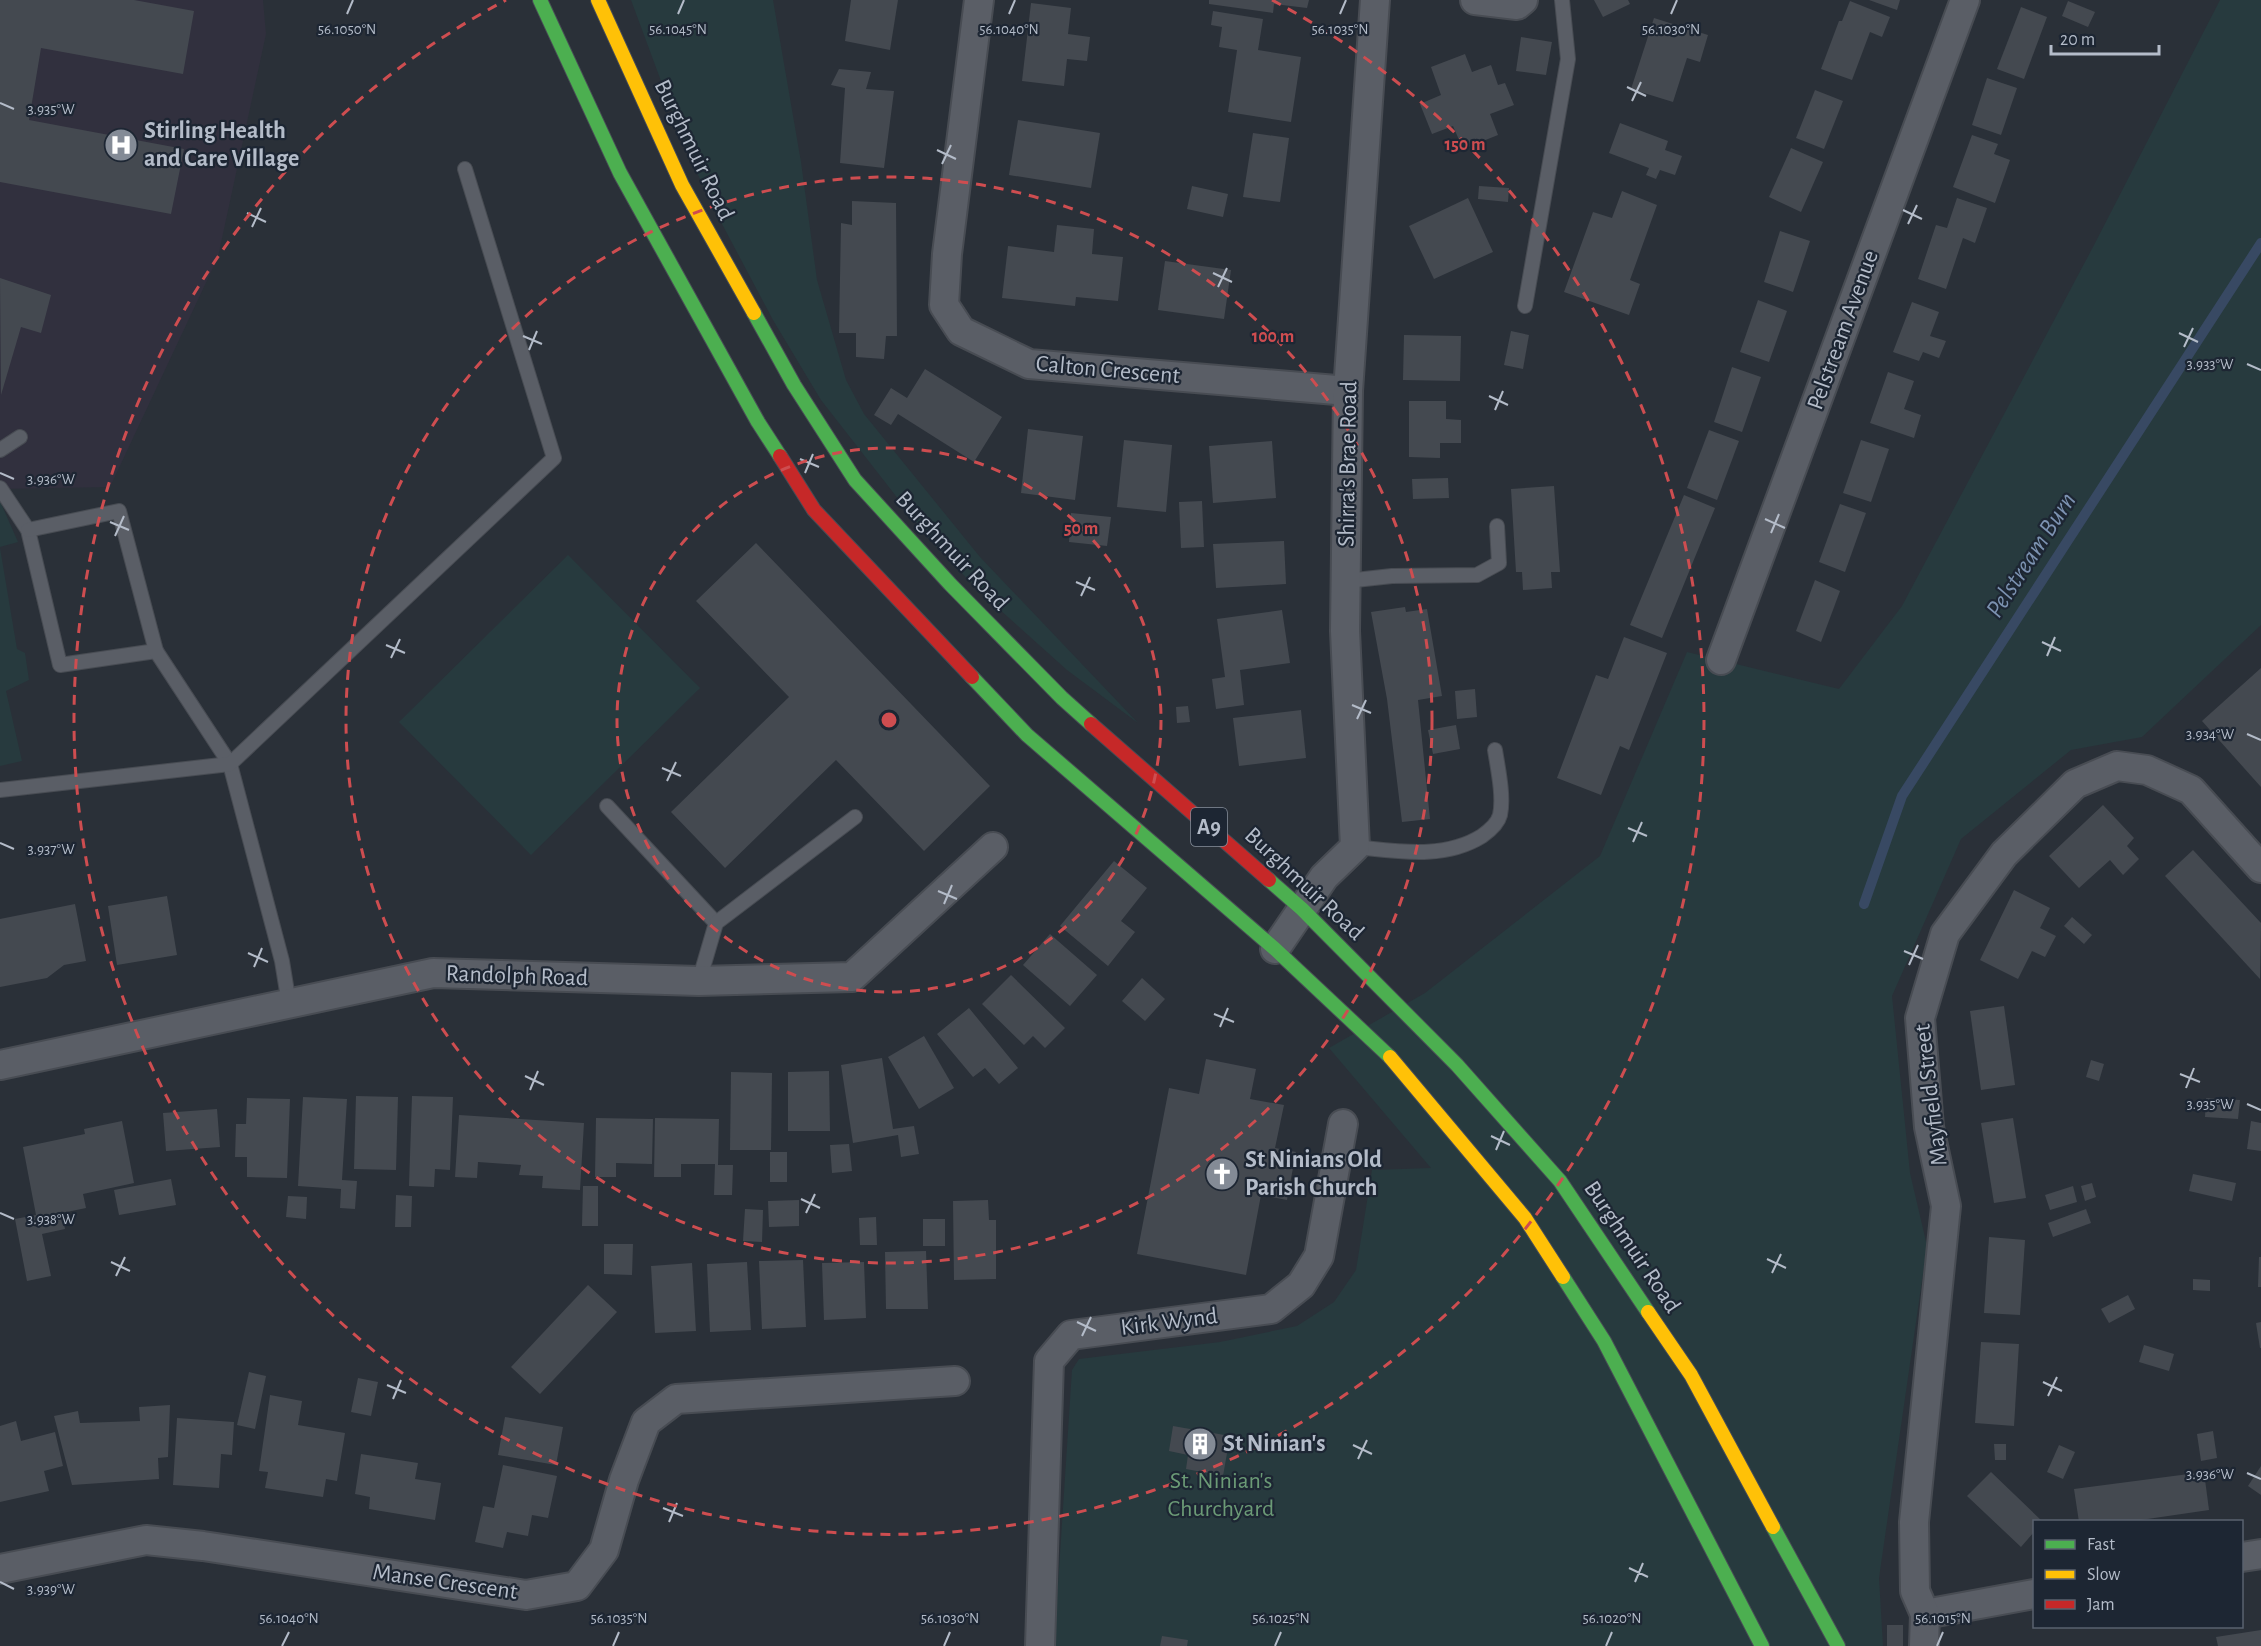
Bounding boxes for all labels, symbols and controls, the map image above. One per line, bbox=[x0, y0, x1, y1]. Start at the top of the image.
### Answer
scale bar bbox=[2051, 18, 2159, 56]
text: 56.1050°N bbox=[318, 22, 376, 37]
text: 56.1045°N bbox=[649, 22, 707, 37]
text: 56.1040°N bbox=[979, 22, 1039, 37]
text: 56.1035°N bbox=[1312, 22, 1368, 37]
text: 56.1030°N bbox=[1642, 22, 1700, 37]
text: 20 m bbox=[2060, 31, 2095, 49]
street label: Burghmuir Road bbox=[650, 76, 738, 224]
text: 3.935°W bbox=[27, 102, 75, 117]
place label: Stirling Health and Care Village bbox=[144, 119, 299, 171]
hospital icon: Stirling Health and Care Village bbox=[103, 127, 139, 163]
text: 150 m bbox=[1445, 136, 1485, 154]
street label: Pelstream Avenue bbox=[1803, 247, 1883, 413]
text: 100 m bbox=[1252, 328, 1294, 346]
street label: Calton Crescent bbox=[1035, 352, 1181, 388]
text: 3.933°W bbox=[2186, 357, 2234, 372]
street label: Shirra's Brae Road bbox=[1335, 381, 1361, 547]
text: 3.936°W bbox=[27, 472, 76, 487]
street label: Burghmuir Road bbox=[891, 487, 1013, 615]
water label: Pelstream Burn bbox=[1981, 488, 2081, 622]
text: 50 m bbox=[1064, 520, 1098, 538]
centre of rings bbox=[879, 710, 899, 730]
text: 3.934°W bbox=[2186, 727, 2235, 742]
road number: A9 bbox=[1191, 808, 1227, 846]
street label: Burghmuir Road bbox=[1240, 823, 1368, 945]
text: 3.937°W bbox=[27, 842, 75, 857]
street label: Randolph Road bbox=[445, 962, 589, 990]
street label: Mayfield Street bbox=[1910, 1022, 1952, 1167]
text: 3.935°W bbox=[2186, 1097, 2234, 1112]
place label: St Ninians Old Parish Church bbox=[1245, 1148, 1382, 1200]
church icon: St Ninians Old Parish Church bbox=[1204, 1156, 1240, 1192]
street label: Burghmuir Road bbox=[1579, 1177, 1685, 1317]
text: 3.938°W bbox=[27, 1212, 76, 1227]
street label: Kirk Wynd bbox=[1119, 1304, 1219, 1340]
building icon: St Ninian's bbox=[1182, 1426, 1218, 1462]
place label: St Ninian's bbox=[1223, 1432, 1325, 1456]
text: 3.936°W bbox=[2186, 1467, 2235, 1482]
park label: St. Ninian's Churchyard bbox=[1168, 1469, 1274, 1521]
legend bbox=[2033, 1520, 2243, 1628]
text: Fast bbox=[2087, 1536, 2115, 1554]
street label: Manse Crescent bbox=[371, 1560, 519, 1604]
text: Slow bbox=[2087, 1566, 2120, 1584]
text: 3.939°W bbox=[27, 1582, 76, 1597]
text: Jam bbox=[2087, 1596, 2115, 1614]
text: 56.1040°N bbox=[259, 1611, 319, 1626]
text: 56.1035°N bbox=[591, 1611, 647, 1626]
text: 56.1030°N bbox=[921, 1611, 979, 1626]
text: 56.1025°N bbox=[1252, 1611, 1310, 1626]
text: 56.1020°N bbox=[1582, 1611, 1642, 1626]
text: 56.1015°N bbox=[1915, 1611, 1971, 1626]

